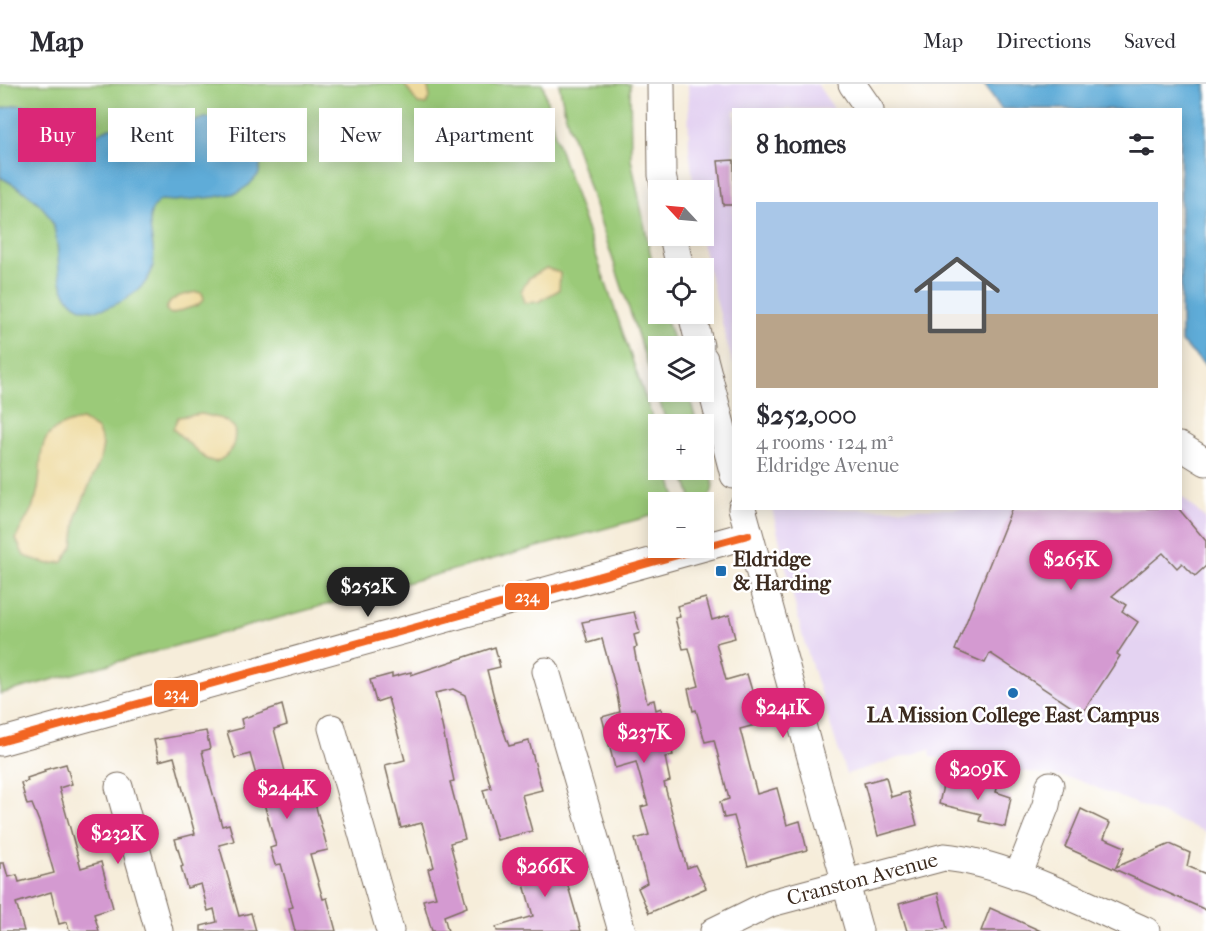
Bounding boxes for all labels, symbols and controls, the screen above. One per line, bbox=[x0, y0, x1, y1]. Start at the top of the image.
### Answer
text: Map bbox=[30, 25, 84, 58]
text: Map bbox=[923, 29, 963, 53]
text: Directions bbox=[996, 29, 1091, 53]
text: Saved bbox=[1124, 29, 1176, 53]
chip: Buy bbox=[18, 108, 96, 162]
chip: Rent bbox=[108, 108, 195, 162]
chip: Filters bbox=[207, 108, 307, 162]
chip: New bbox=[319, 108, 402, 162]
chip: Apartment bbox=[414, 108, 555, 162]
icon: filters bbox=[1125, 128, 1158, 161]
text: 8 homes bbox=[756, 129, 846, 160]
north arrow bbox=[648, 180, 714, 246]
map controls bbox=[648, 180, 714, 558]
icon: home bbox=[903, 241, 1011, 349]
button: locate bbox=[648, 258, 714, 324]
button: layers bbox=[648, 336, 714, 402]
text: $252,000 bbox=[756, 400, 857, 431]
button: + bbox=[648, 414, 714, 480]
text: 4 rooms · 124 m² bbox=[756, 431, 893, 454]
text: Eldridge Avenue bbox=[756, 454, 899, 477]
button: − bbox=[648, 492, 714, 558]
pin: $265K bbox=[1029, 540, 1113, 591]
place label: Eldridge & Harding bbox=[733, 547, 832, 595]
text: $265K bbox=[1043, 548, 1099, 571]
marker: Eldridge & Harding bbox=[714, 564, 728, 578]
pin: $252K bbox=[326, 567, 410, 618]
text: $252K bbox=[341, 575, 395, 598]
line badge: 234 bbox=[504, 582, 550, 611]
text: 234 bbox=[515, 587, 541, 607]
line badge: 234 bbox=[153, 679, 199, 708]
text: 234 bbox=[164, 684, 190, 704]
marker: LA Mission College East Campus bbox=[1006, 686, 1020, 700]
pin: $241K bbox=[741, 688, 825, 739]
text: $241K bbox=[756, 696, 810, 719]
place label: LA Mission College East Campus bbox=[867, 703, 1159, 727]
pin: $237K bbox=[602, 713, 686, 764]
text: $237K bbox=[617, 721, 671, 744]
pin: $209K bbox=[936, 750, 1020, 801]
text: $209K bbox=[949, 758, 1007, 781]
pin: $244K bbox=[245, 769, 329, 820]
text: $244K bbox=[257, 777, 317, 800]
pin: $232K bbox=[76, 814, 160, 865]
text: $232K bbox=[91, 822, 145, 845]
pin: $266K bbox=[503, 847, 587, 898]
street label: Cranston Avenue bbox=[784, 847, 940, 910]
text: $266K bbox=[516, 855, 574, 878]

